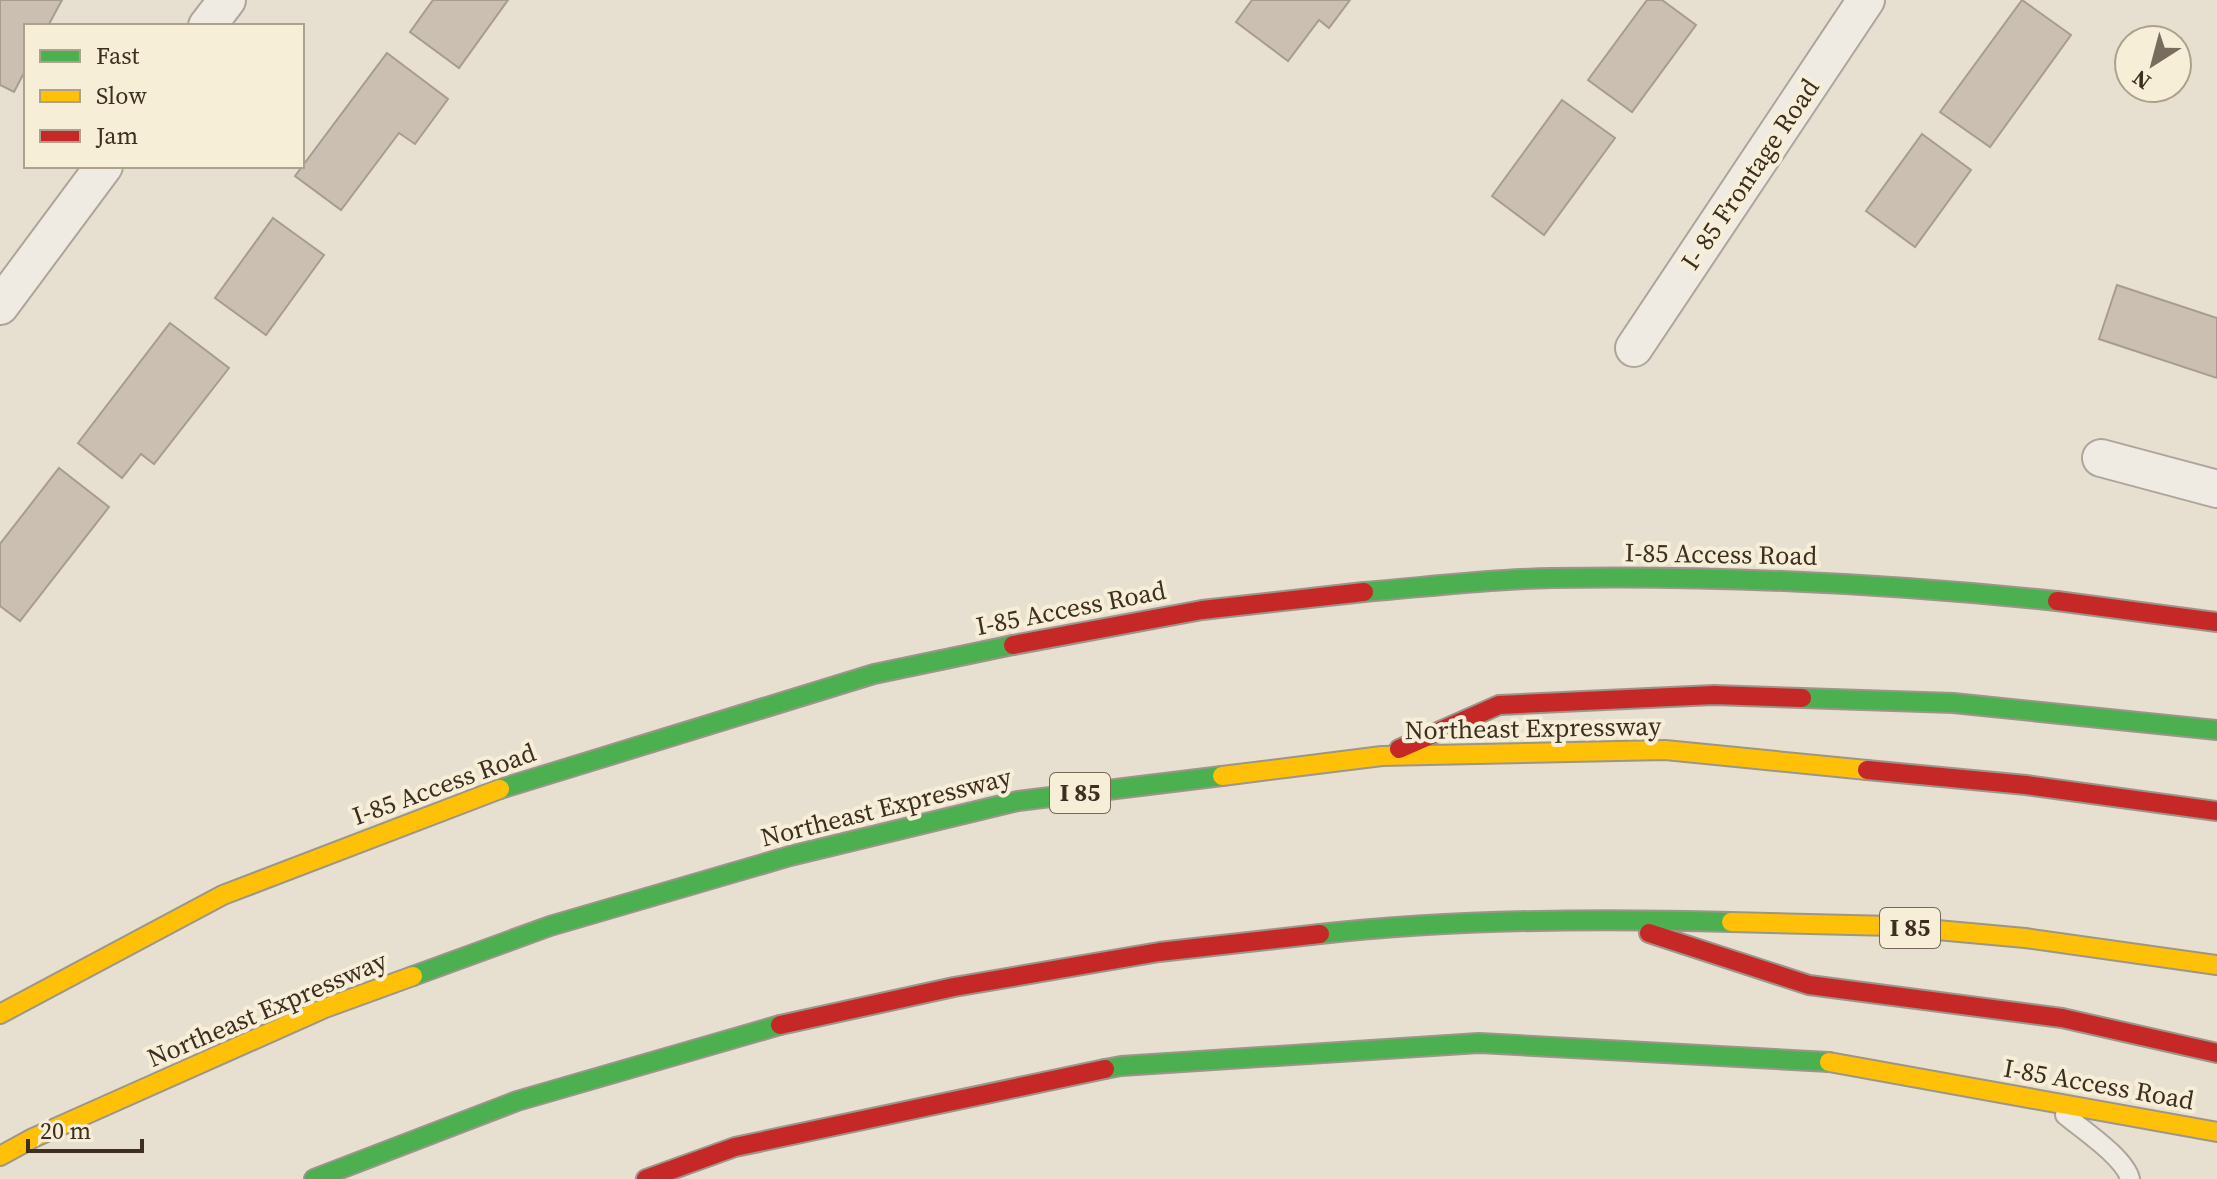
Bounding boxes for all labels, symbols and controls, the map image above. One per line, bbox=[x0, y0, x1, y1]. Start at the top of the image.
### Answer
legend bbox=[24, 24, 304, 168]
north arrow bbox=[2113, 24, 2193, 104]
text: Fast bbox=[96, 39, 140, 72]
text: N bbox=[2126, 63, 2157, 97]
street label: I- 85 Frontage Road bbox=[1672, 71, 1828, 277]
text: Slow bbox=[96, 79, 147, 112]
text: Jam bbox=[95, 119, 138, 152]
street label: I-85 Access Road bbox=[1624, 534, 1818, 574]
street label: I-85 Access Road bbox=[973, 572, 1169, 644]
street label: Northeast Expressway bbox=[1404, 708, 1662, 748]
street label: I-85 Access Road bbox=[347, 734, 541, 834]
street label: Northeast Expressway bbox=[757, 758, 1016, 856]
road number: I 85 bbox=[1050, 773, 1110, 813]
road number: I 85 bbox=[1880, 908, 1940, 948]
street label: Northeast Expressway bbox=[142, 942, 393, 1076]
street label: I-85 Access Road bbox=[2001, 1050, 2197, 1119]
scale bar bbox=[28, 1103, 142, 1153]
text: 20 m bbox=[40, 1114, 91, 1147]

